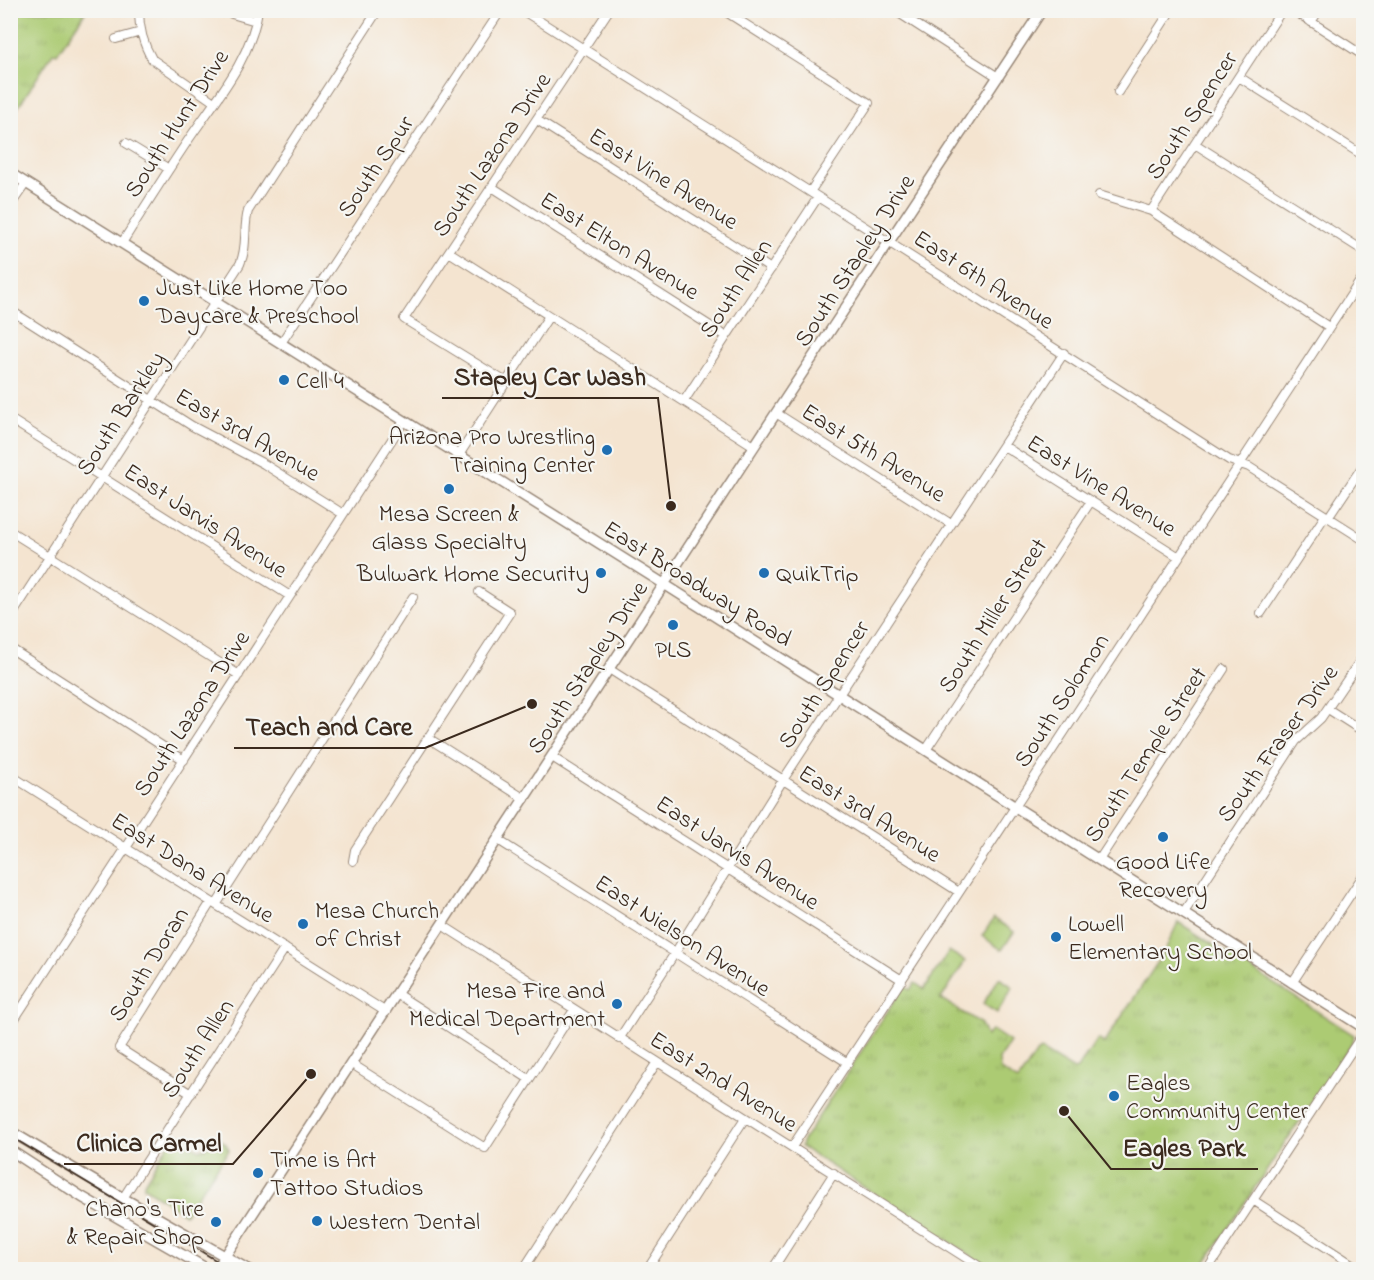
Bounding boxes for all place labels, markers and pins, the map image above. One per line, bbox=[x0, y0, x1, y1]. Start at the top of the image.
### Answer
place label: Just Like Home Too Daycare & Preschool bbox=[155, 272, 359, 336]
marker: Just Like Home Too Daycare & Preschool bbox=[137, 294, 151, 308]
callout: Stapley Car Wash bbox=[442, 354, 658, 398]
place label: Cell 4 bbox=[296, 365, 344, 400]
marker: Cell 4 bbox=[277, 373, 291, 387]
place label: Arizona Pro Wrestling Training Center bbox=[389, 421, 596, 484]
marker: Arizona Pro Wrestling Training Center bbox=[600, 443, 614, 457]
marker: Mesa Screen & Glass Specialty bbox=[442, 482, 456, 496]
place label: Mesa Screen & Glass Specialty bbox=[371, 498, 527, 562]
place label: Bulwark Home Security bbox=[356, 558, 589, 594]
place label: QuikTrip bbox=[776, 558, 859, 593]
marker: Bulwark Home Security bbox=[594, 566, 608, 580]
marker: QuikTrip bbox=[757, 566, 771, 580]
marker: PLS bbox=[666, 618, 680, 632]
place label: PLS bbox=[655, 634, 691, 669]
callout: Teach and Care bbox=[234, 704, 425, 748]
marker: Good Life Recovery bbox=[1156, 830, 1170, 844]
place label: Good Life Recovery bbox=[1116, 846, 1211, 910]
place label: Mesa Church of Christ bbox=[315, 895, 439, 958]
place label: Lowell Elementary School bbox=[1068, 908, 1252, 972]
marker: Mesa Church of Christ bbox=[296, 917, 310, 931]
marker: Lowell Elementary School bbox=[1049, 930, 1063, 944]
place label: Mesa Fire and Medical Department bbox=[409, 975, 606, 1038]
marker: Mesa Fire and Medical Department bbox=[610, 997, 624, 1011]
place label: Eagles Community Center bbox=[1126, 1067, 1309, 1131]
marker: Eagles Community Center bbox=[1107, 1089, 1121, 1103]
callout: Clinica Carmel bbox=[64, 1120, 233, 1164]
callout: Eagles Park bbox=[1111, 1125, 1258, 1169]
place label: Time is Art Tattoo Studios bbox=[270, 1144, 423, 1207]
marker: Time is Art Tattoo Studios bbox=[251, 1166, 265, 1180]
place label: Chano's Tire & Repair Shop bbox=[67, 1193, 204, 1256]
place label: Western Dental bbox=[329, 1206, 480, 1241]
marker: Western Dental bbox=[310, 1214, 324, 1228]
marker: Chano's Tire & Repair Shop bbox=[209, 1215, 223, 1229]

